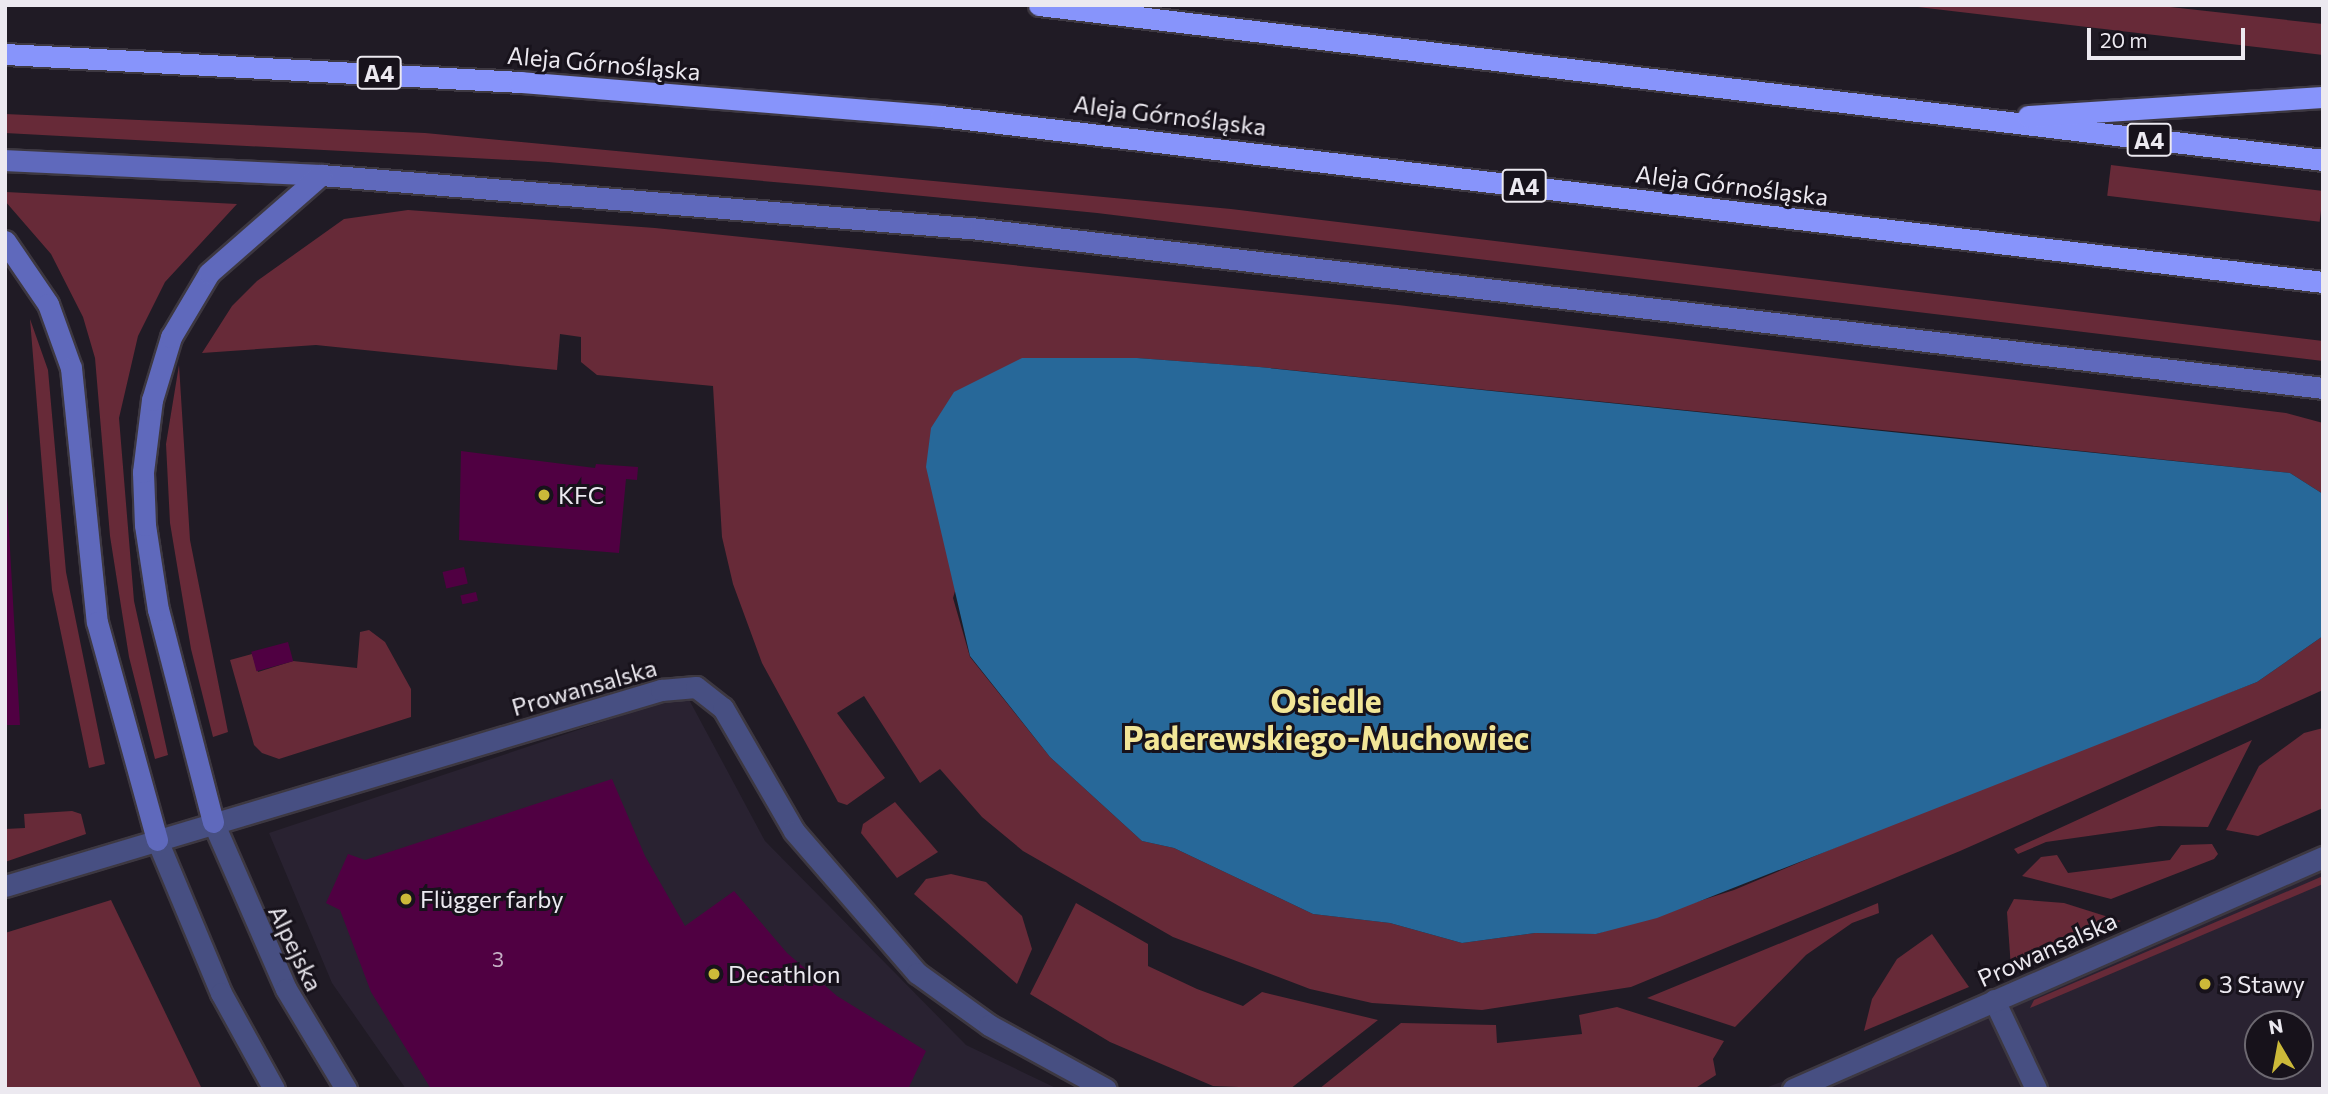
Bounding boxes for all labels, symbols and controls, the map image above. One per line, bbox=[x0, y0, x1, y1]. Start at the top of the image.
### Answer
scale bar bbox=[2090, 14, 2248, 58]
text: 20 m bbox=[2100, 27, 2148, 52]
street label: Aleja Górnośląska bbox=[506, 40, 702, 86]
road number: A4 bbox=[356, 54, 402, 92]
street label: Aleja Górnośląska bbox=[1072, 89, 1268, 141]
road number: A4 bbox=[2126, 120, 2172, 160]
street label: Aleja Górnośląska bbox=[1634, 159, 1830, 211]
road number: A4 bbox=[1501, 167, 1547, 206]
place label: KFC bbox=[558, 481, 604, 509]
marker: KFC bbox=[536, 487, 552, 503]
street label: Prowansalska bbox=[508, 653, 660, 721]
district label: Osiedle Paderewskiego-Muchowiec bbox=[1123, 682, 1529, 757]
place label: Flügger farby bbox=[420, 885, 564, 913]
marker: Flügger farby bbox=[398, 891, 414, 907]
street label: Alpejska bbox=[263, 900, 329, 996]
street label: Prowansalska bbox=[1973, 905, 2121, 993]
house number: 3 bbox=[492, 946, 504, 972]
place label: Decathlon bbox=[728, 960, 841, 988]
marker: Decathlon bbox=[706, 966, 722, 982]
place label: 3 Stawy bbox=[2219, 970, 2305, 998]
marker: 3 Stawy bbox=[2197, 976, 2213, 992]
north arrow bbox=[2244, 1010, 2314, 1080]
text: N bbox=[2267, 1013, 2285, 1038]

